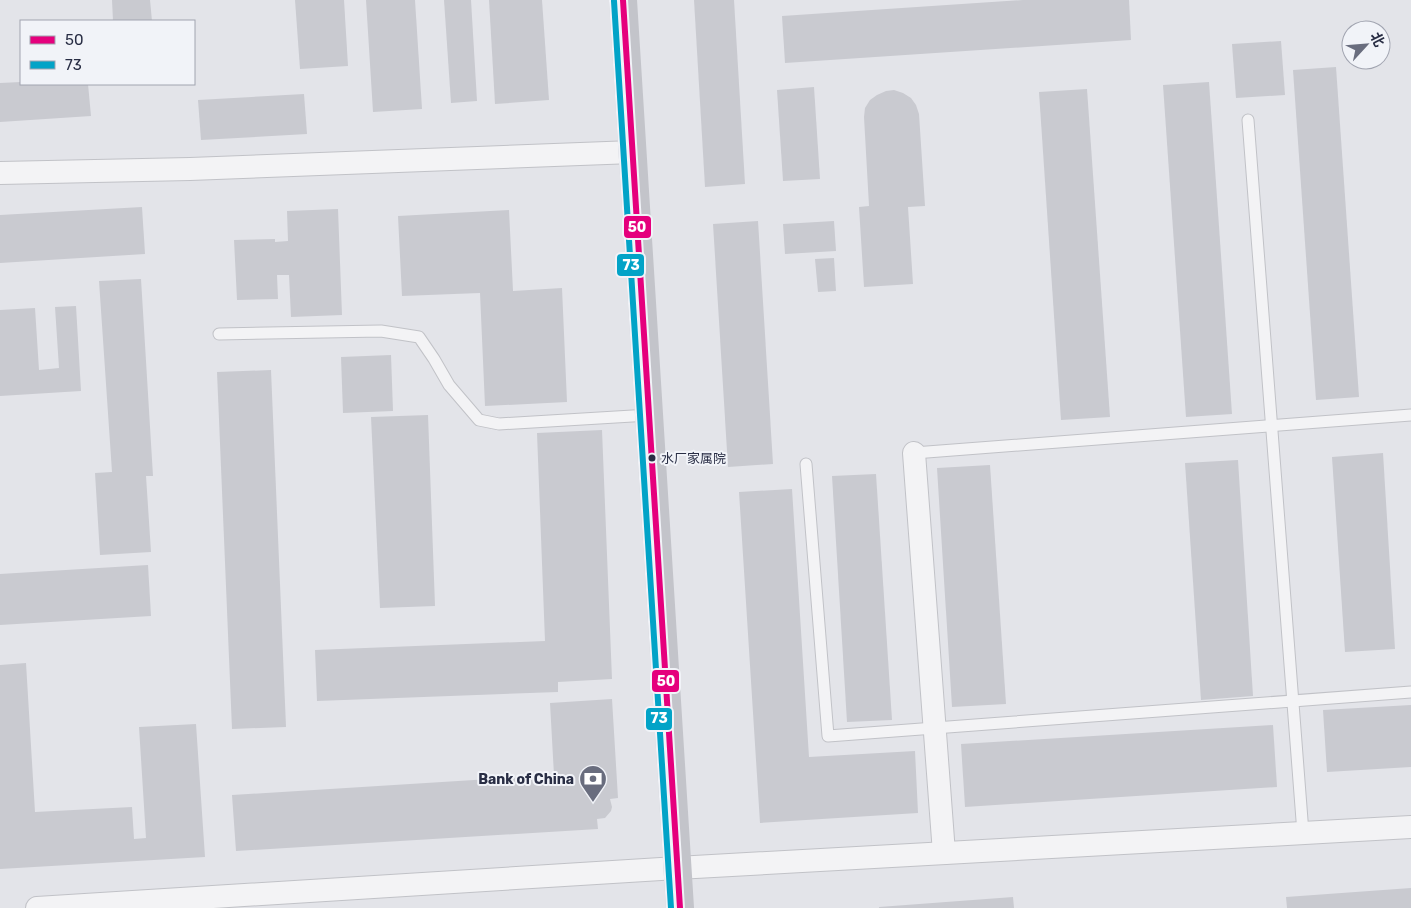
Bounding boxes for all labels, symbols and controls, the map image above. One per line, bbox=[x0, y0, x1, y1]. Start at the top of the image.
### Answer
legend bbox=[20, 20, 195, 85]
north arrow bbox=[1341, 20, 1391, 70]
text: 北 bbox=[1367, 30, 1388, 50]
text: 50 bbox=[65, 31, 83, 49]
text: 73 bbox=[65, 56, 82, 74]
line badge: 50 bbox=[623, 215, 652, 239]
text: 50 bbox=[628, 219, 646, 236]
line badge: 73 bbox=[616, 253, 645, 277]
text: 73 bbox=[622, 257, 640, 274]
place label: 水厂家属院 bbox=[661, 451, 726, 466]
marker: 水厂家属院 bbox=[647, 453, 657, 463]
line badge: 50 bbox=[651, 669, 680, 693]
text: 50 bbox=[657, 673, 675, 690]
line badge: 73 bbox=[645, 707, 673, 731]
text: 73 bbox=[650, 710, 668, 727]
bank icon: Bank of China bbox=[578, 764, 608, 803]
place label: Bank of China bbox=[478, 771, 574, 788]

